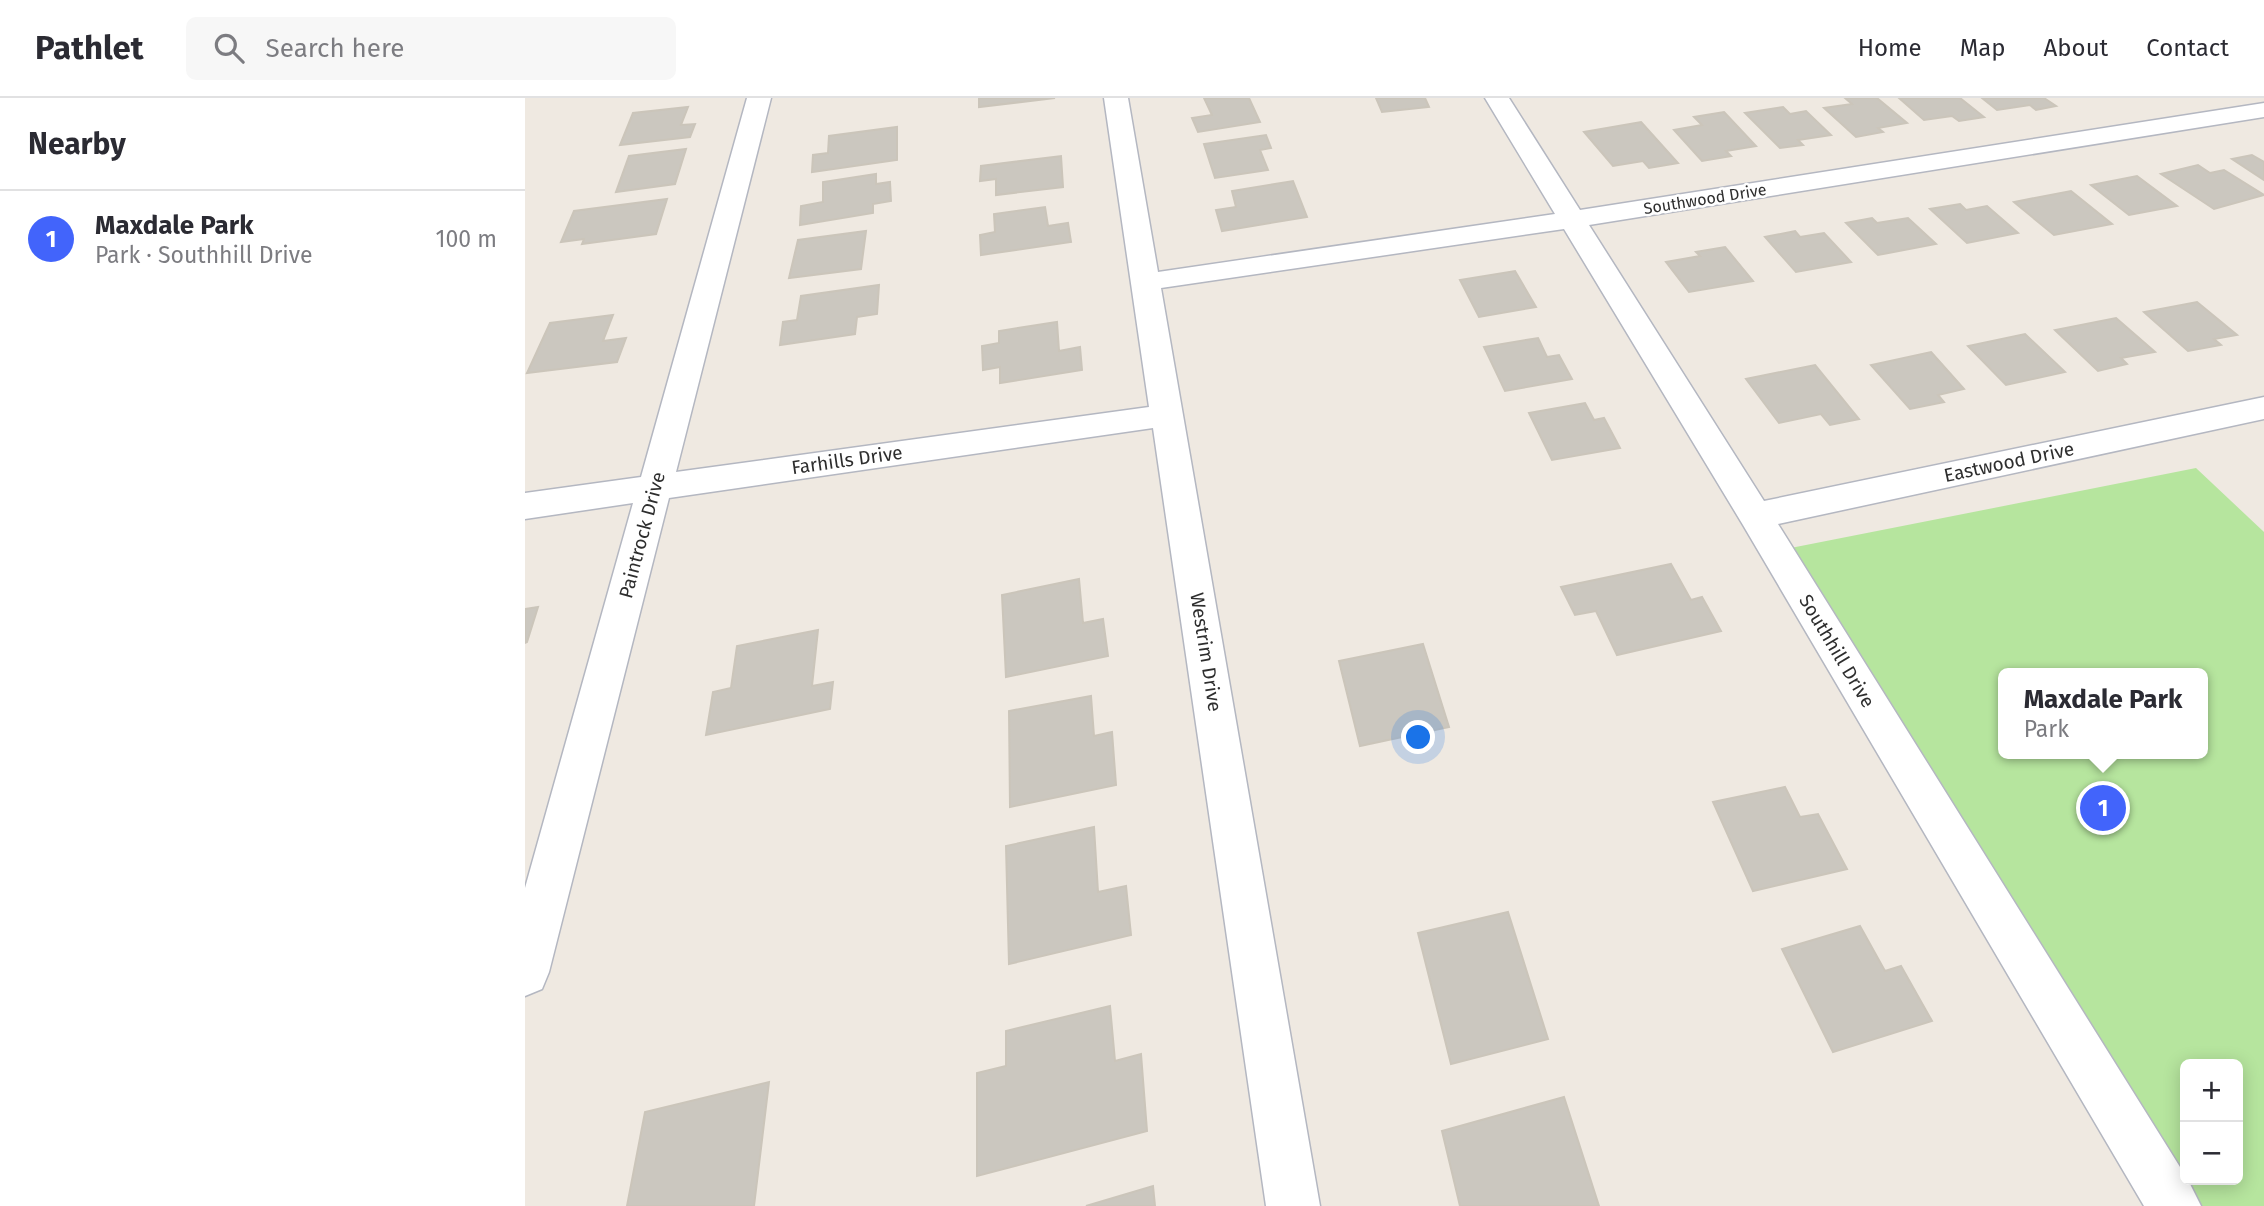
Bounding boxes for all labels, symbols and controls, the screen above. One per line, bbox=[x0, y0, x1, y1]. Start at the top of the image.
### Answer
search box bbox=[186, 17, 676, 80]
text: Pathlet bbox=[35, 28, 144, 68]
icon: search bbox=[210, 29, 248, 67]
text: Search here bbox=[266, 33, 404, 64]
text: Home bbox=[1858, 34, 1922, 62]
text: Map bbox=[1960, 34, 2006, 62]
text: About bbox=[2044, 34, 2108, 62]
text: Contact bbox=[2146, 34, 2229, 62]
text: Nearby bbox=[28, 126, 126, 162]
street label: Southwood Drive bbox=[1642, 180, 1768, 218]
text: Maxdale Park bbox=[95, 210, 254, 241]
text: 1 bbox=[46, 225, 56, 253]
text: 100 m bbox=[436, 225, 497, 253]
text: Park · Southhill Drive bbox=[95, 241, 313, 269]
street label: Eastwood Drive bbox=[1942, 437, 2076, 487]
street label: Farhills Drive bbox=[790, 441, 904, 479]
street label: Paintrock Drive bbox=[614, 469, 670, 601]
street label: Southhill Drive bbox=[1794, 590, 1880, 712]
street label: Westrim Drive bbox=[1185, 591, 1227, 713]
popup bbox=[1998, 668, 2208, 759]
text: Maxdale Park bbox=[2024, 684, 2182, 715]
text: Park bbox=[2024, 715, 2069, 743]
your location bbox=[1401, 720, 1435, 754]
pin: 1 bbox=[2080, 782, 2126, 834]
map controls bbox=[2180, 1059, 2243, 1185]
button: + bbox=[2180, 1059, 2243, 1122]
button: − bbox=[2180, 1122, 2243, 1185]

